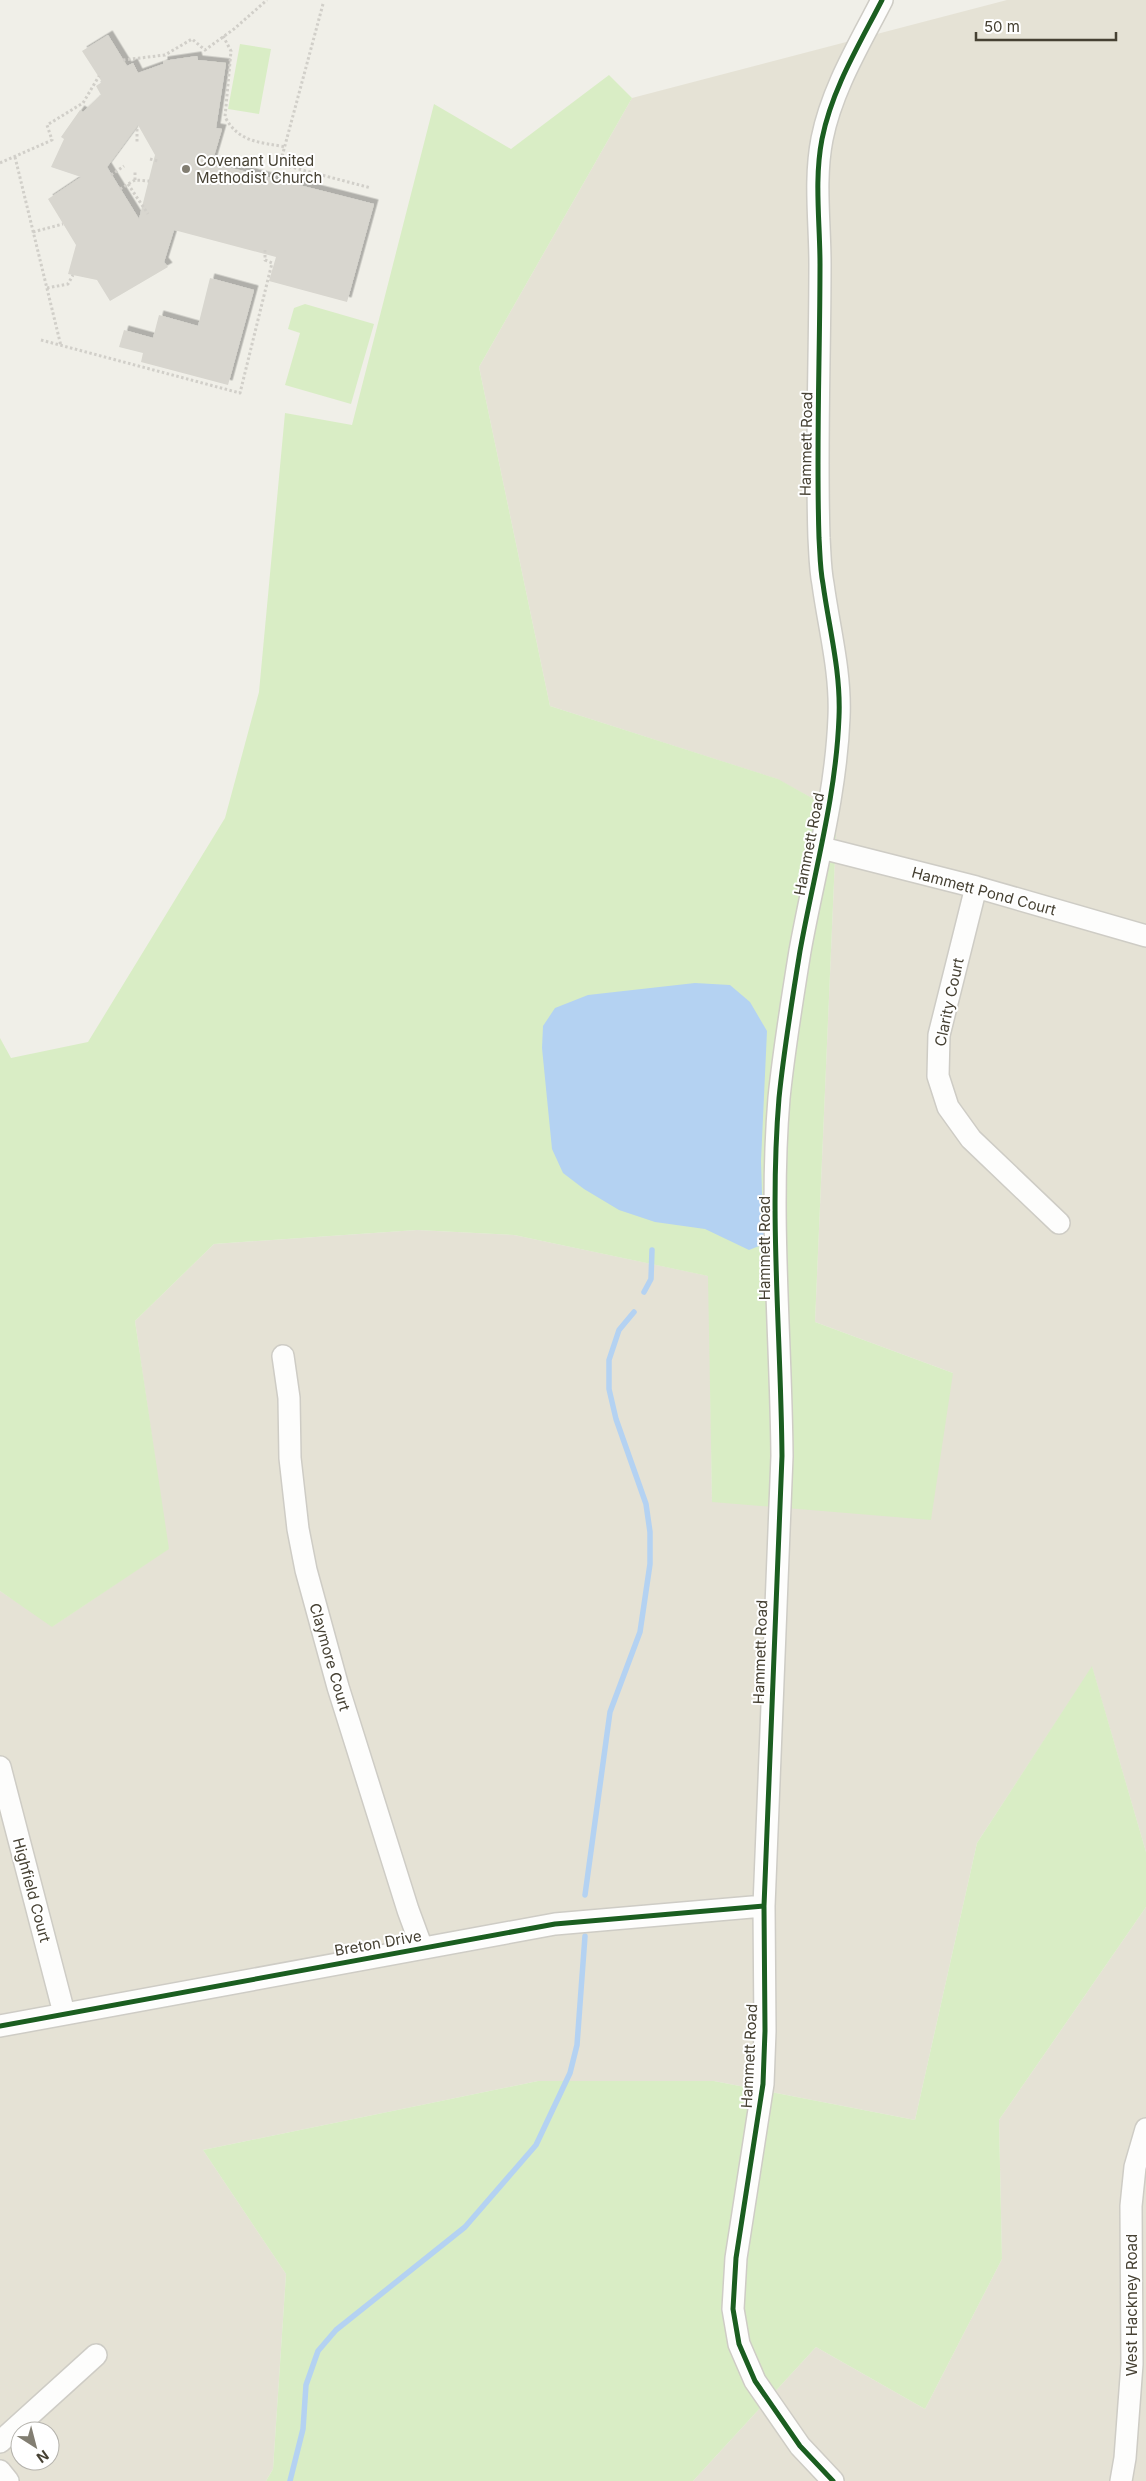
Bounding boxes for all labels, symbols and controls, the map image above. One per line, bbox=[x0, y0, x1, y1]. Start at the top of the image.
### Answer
scale bar bbox=[976, 10, 1116, 42]
text: 50 m bbox=[984, 17, 1020, 36]
place label: Covenant United Methodist Church bbox=[196, 151, 322, 187]
marker: Covenant United Methodist Church bbox=[180, 163, 192, 175]
street label: Hammett Road bbox=[796, 392, 816, 496]
street label: Hammett Road bbox=[790, 791, 828, 897]
street label: Hammett Pond Court bbox=[910, 863, 1058, 919]
street label: Clarity Court bbox=[930, 956, 968, 1048]
street label: Hammett Road bbox=[755, 1196, 774, 1300]
street label: Hammett Road bbox=[749, 1599, 771, 1705]
street label: Claymore Court bbox=[306, 1601, 355, 1713]
street label: Highfield Court bbox=[9, 1836, 55, 1944]
street label: Breton Drive bbox=[333, 1926, 423, 1960]
street label: Hammett Road bbox=[737, 2003, 761, 2109]
street label: West Hackney Road bbox=[1122, 2234, 1141, 2376]
north arrow bbox=[10, 2421, 60, 2471]
text: N bbox=[34, 2447, 52, 2467]

